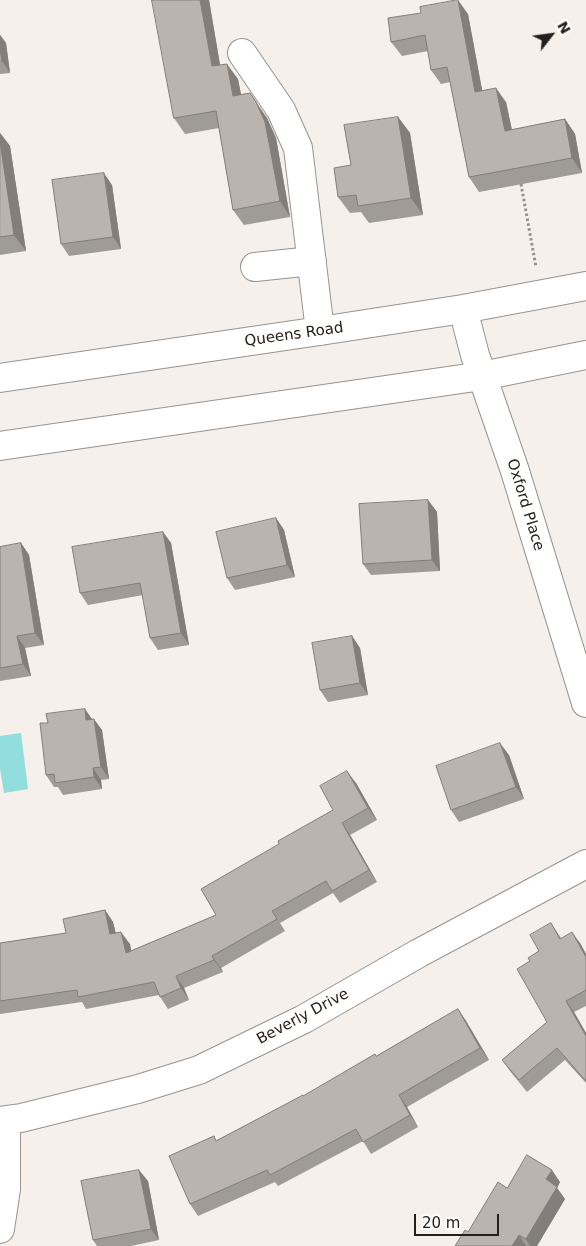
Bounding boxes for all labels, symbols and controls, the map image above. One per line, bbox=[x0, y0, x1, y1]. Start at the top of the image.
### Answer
north arrow bbox=[526, 10, 576, 60]
text: N bbox=[554, 18, 574, 37]
street label: Queens Road bbox=[243, 319, 345, 351]
street label: Oxford Place bbox=[502, 457, 548, 553]
street label: Beverly Drive bbox=[254, 985, 352, 1049]
scale bar bbox=[416, 1204, 501, 1236]
text: 20 m bbox=[422, 1214, 460, 1232]

